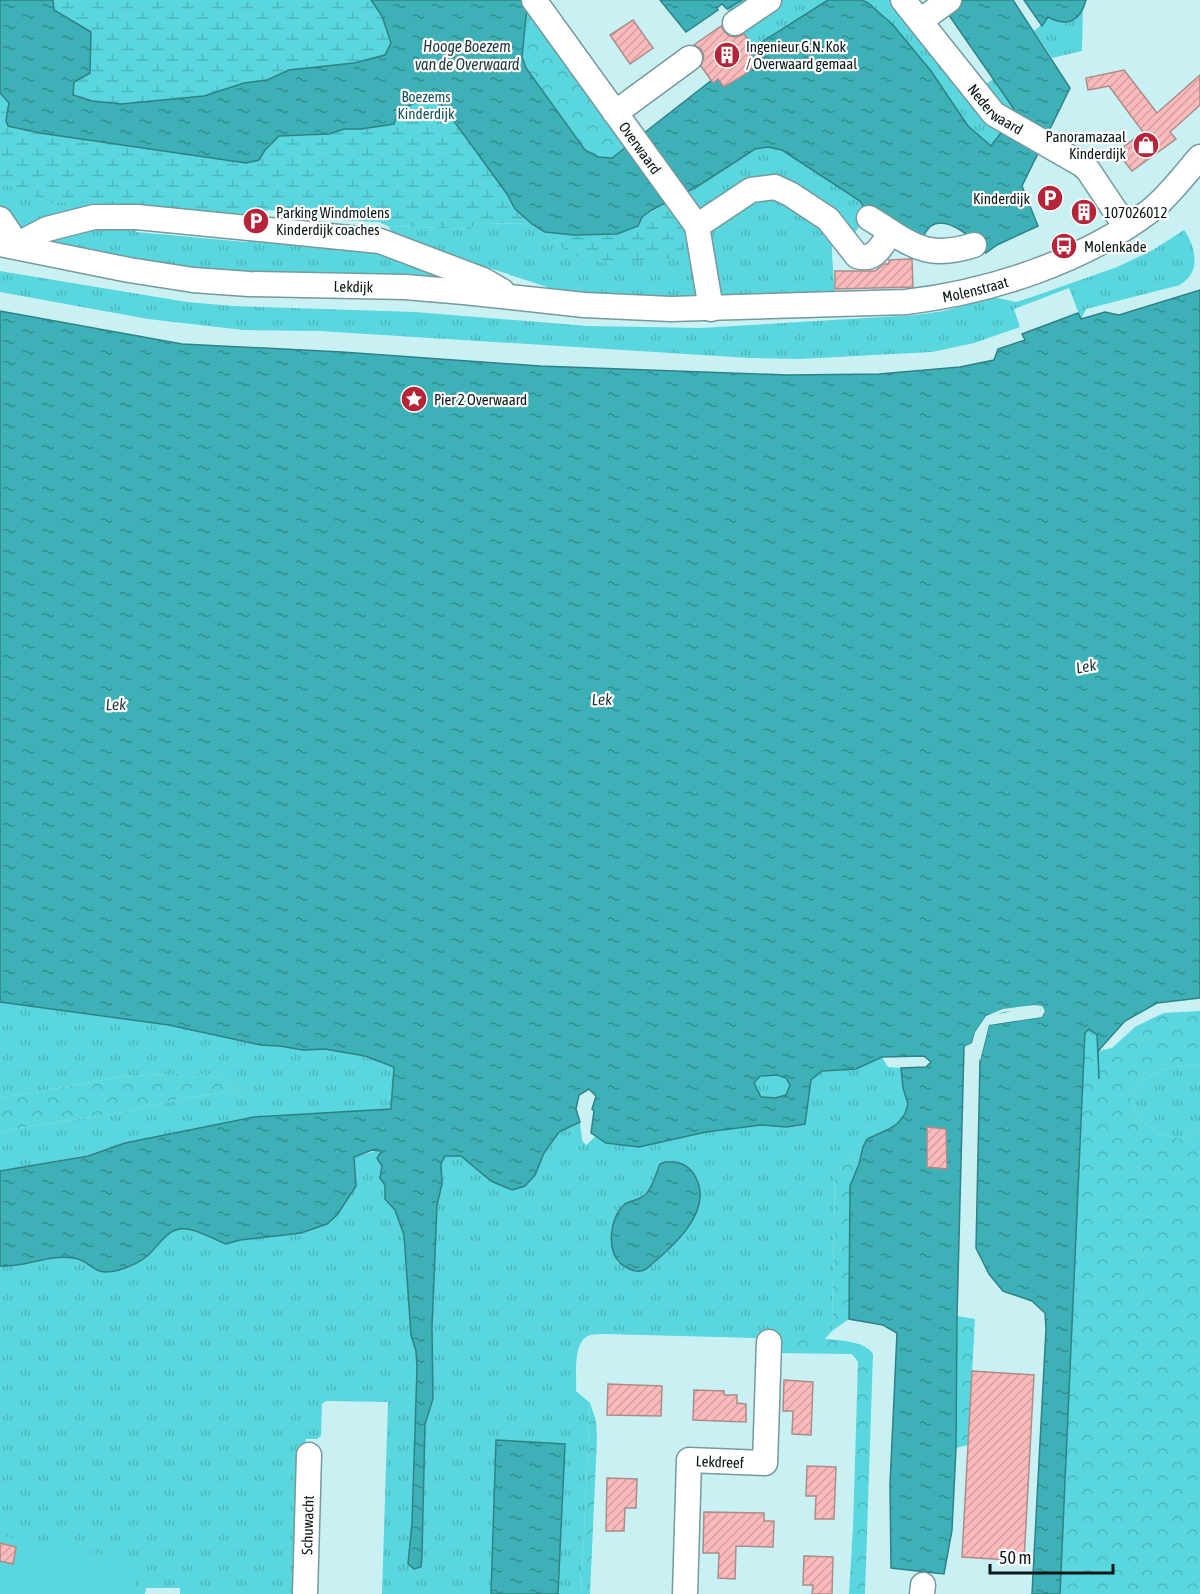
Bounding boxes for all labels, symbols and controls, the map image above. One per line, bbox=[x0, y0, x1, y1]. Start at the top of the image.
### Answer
water label: Hooge Boezem van de Overwaard bbox=[415, 37, 520, 73]
place label: Ingenieur G.N. Kok / Overwaard gemaal bbox=[746, 38, 857, 72]
building icon: Ingenieur G.N. Kok / Overwaard gemaal bbox=[712, 40, 742, 70]
street label: Nederwaard bbox=[965, 81, 1026, 137]
park label: Boezems Kinderdijk bbox=[397, 88, 455, 122]
street label: Overwaard bbox=[616, 118, 665, 177]
place label: Panoramazaal Kinderdijk bbox=[1045, 128, 1126, 162]
shop icon: Panoramazaal Kinderdijk bbox=[1131, 130, 1161, 160]
parking icon: Kinderdijk bbox=[1035, 183, 1065, 213]
place label: Kinderdijk bbox=[973, 190, 1030, 207]
building icon: 107026012 bbox=[1069, 197, 1099, 227]
place label: Parking Windmolens Kinderdijk coaches bbox=[276, 204, 390, 238]
place label: 107026012 bbox=[1104, 204, 1167, 221]
parking icon: Parking Windmolens Kinderdijk coaches bbox=[241, 206, 271, 236]
bus stop icon: Molenkade bbox=[1049, 231, 1079, 261]
place label: Molenkade bbox=[1084, 238, 1147, 255]
street label: Molenstraat bbox=[941, 273, 1010, 305]
street label: Lekdijk bbox=[334, 277, 374, 295]
place icon: Pier 2 Overwaard bbox=[399, 384, 429, 414]
place label: Pier 2 Overwaard bbox=[434, 391, 527, 408]
water label: Lek bbox=[1074, 655, 1099, 677]
water label: Lek bbox=[592, 690, 613, 708]
water label: Lek bbox=[106, 695, 127, 713]
street label: Lekdreef bbox=[695, 1452, 744, 1471]
street label: Schuwacht bbox=[298, 1495, 316, 1555]
scale bar bbox=[990, 1537, 1113, 1575]
text: 50 m bbox=[999, 1547, 1031, 1568]

